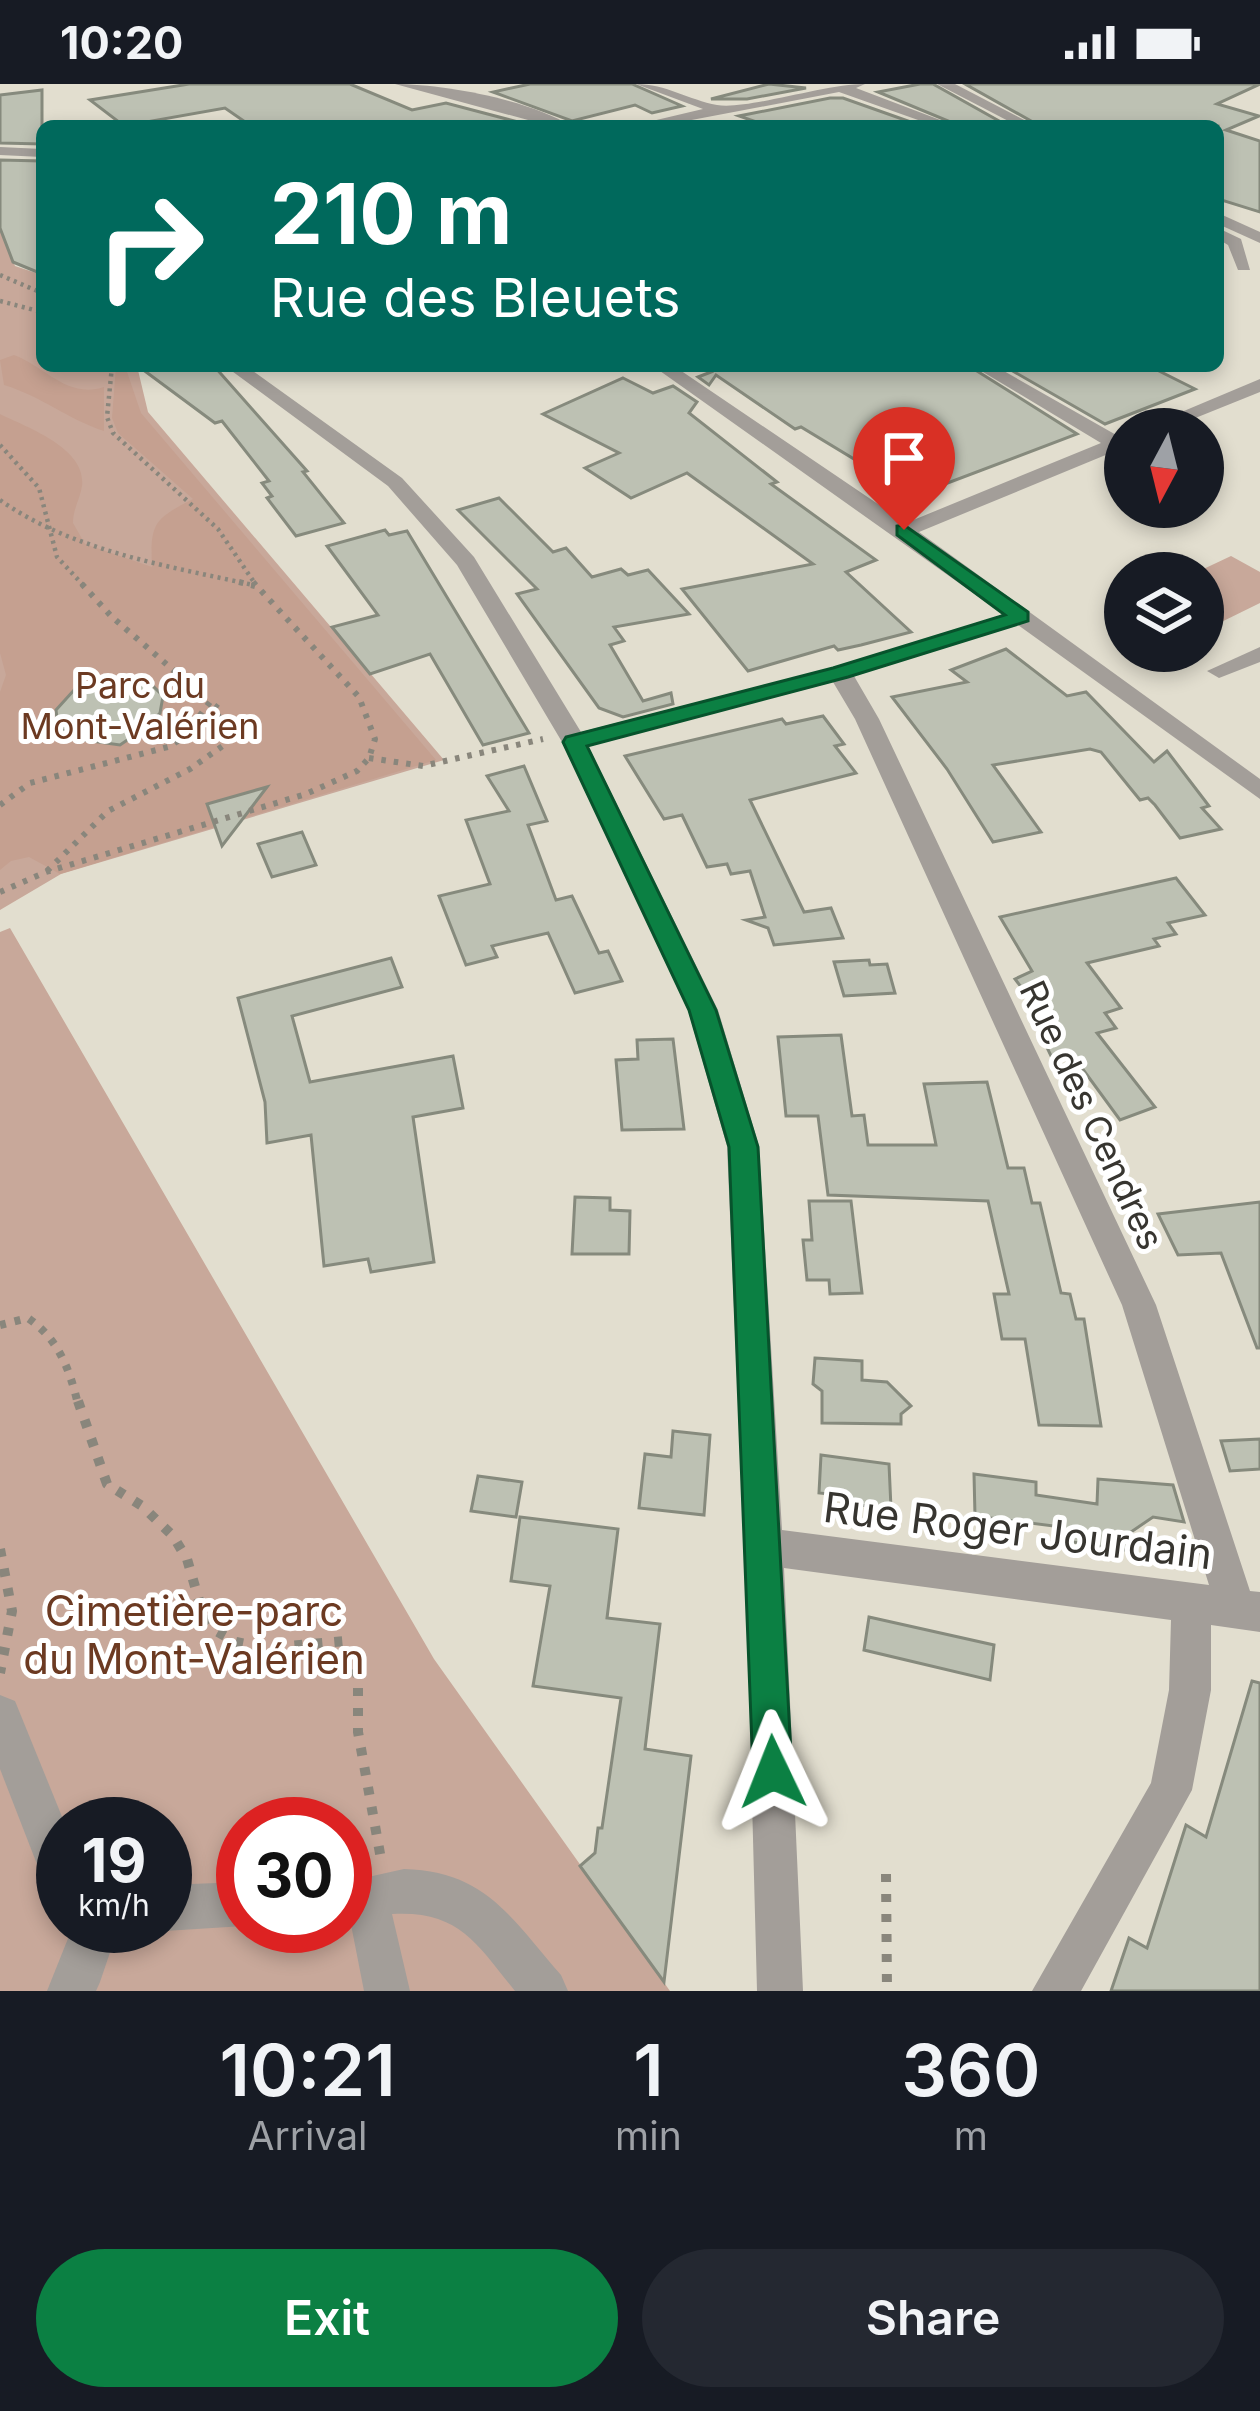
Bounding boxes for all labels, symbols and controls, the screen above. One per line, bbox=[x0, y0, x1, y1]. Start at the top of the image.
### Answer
text: 10:20 bbox=[60, 15, 183, 70]
text: 210 m bbox=[270, 163, 512, 264]
icon: right bbox=[72, 168, 228, 324]
text: Rue des Bleuets bbox=[270, 265, 681, 330]
pin bbox=[853, 407, 955, 530]
north arrow bbox=[1104, 408, 1224, 528]
map controls bbox=[1104, 408, 1224, 672]
icon: arrive bbox=[871, 425, 937, 491]
button: layers bbox=[1104, 552, 1224, 672]
park label: Parc du Mont-Valérien bbox=[20, 663, 260, 748]
street label: Rue des Cendres bbox=[1011, 974, 1173, 1256]
street label: Rue Roger Jourdain bbox=[821, 1481, 1215, 1579]
park label: Cimetière-parc du Mont-Valérien bbox=[23, 1585, 365, 1684]
position arrow bbox=[710, 1709, 836, 1835]
speed limit sign: 30 bbox=[216, 1797, 372, 1953]
text: 19 bbox=[82, 1824, 146, 1896]
text: km/h bbox=[78, 1887, 150, 1923]
text: 10:21 bbox=[219, 2026, 396, 2113]
text: 1 bbox=[633, 2026, 664, 2113]
text: 360 bbox=[901, 2026, 1041, 2113]
text: Arrival bbox=[248, 2112, 368, 2159]
text: min bbox=[615, 2112, 682, 2159]
text: m bbox=[954, 2112, 988, 2159]
button: Exit bbox=[36, 2249, 618, 2387]
button: Share bbox=[642, 2249, 1224, 2387]

